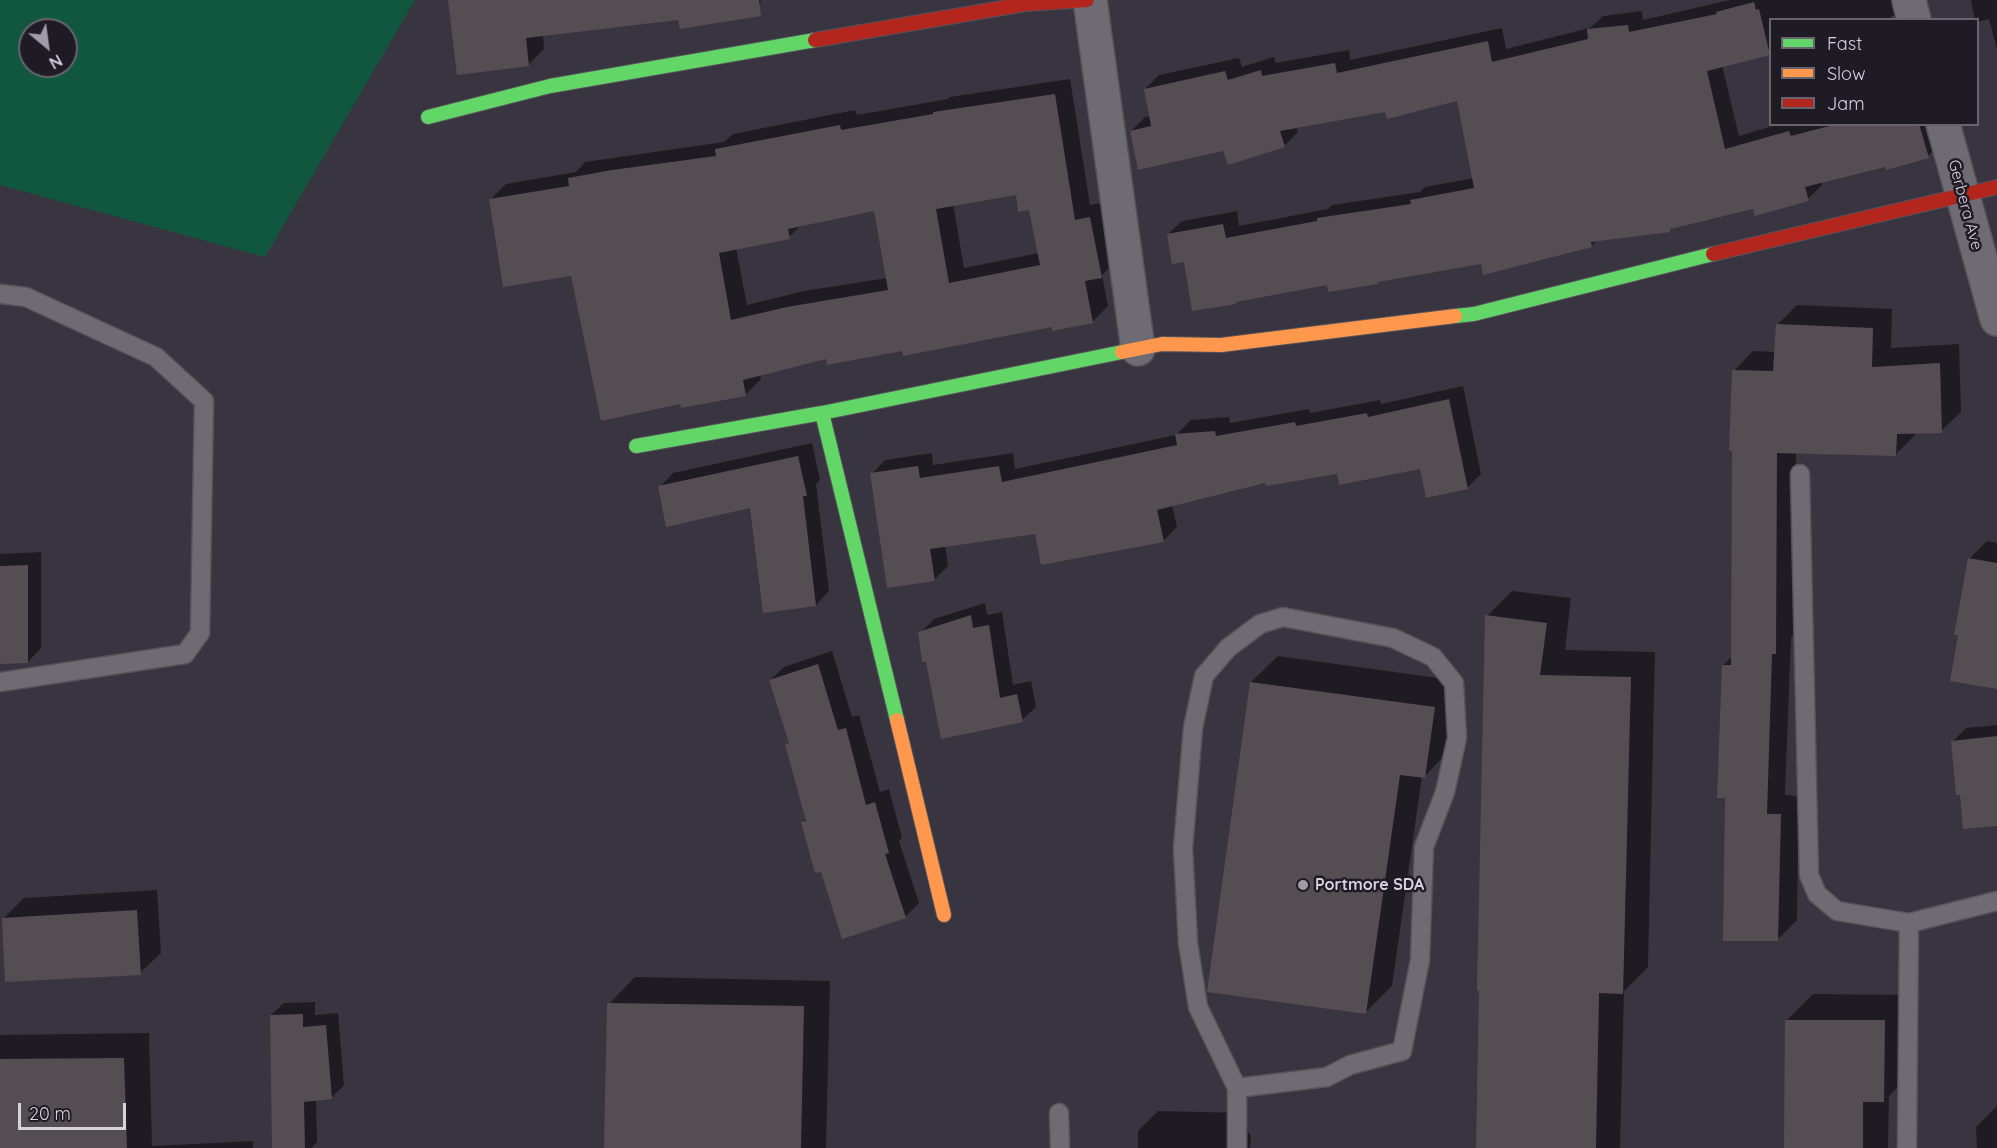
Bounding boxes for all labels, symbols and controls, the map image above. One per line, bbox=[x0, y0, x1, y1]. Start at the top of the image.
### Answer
north arrow bbox=[18, 18, 78, 78]
legend bbox=[1769, 18, 1979, 126]
text: Fast bbox=[1827, 32, 1862, 55]
text: N bbox=[46, 50, 66, 74]
text: Slow bbox=[1827, 62, 1865, 85]
text: Jam bbox=[1827, 92, 1865, 115]
street label: Gerbera Ave bbox=[1944, 158, 1986, 252]
place label: Portmore SDA bbox=[1315, 875, 1424, 895]
marker: Portmore SDA bbox=[1296, 878, 1310, 892]
scale bar bbox=[21, 1091, 129, 1129]
text: 20 m bbox=[29, 1102, 71, 1125]

